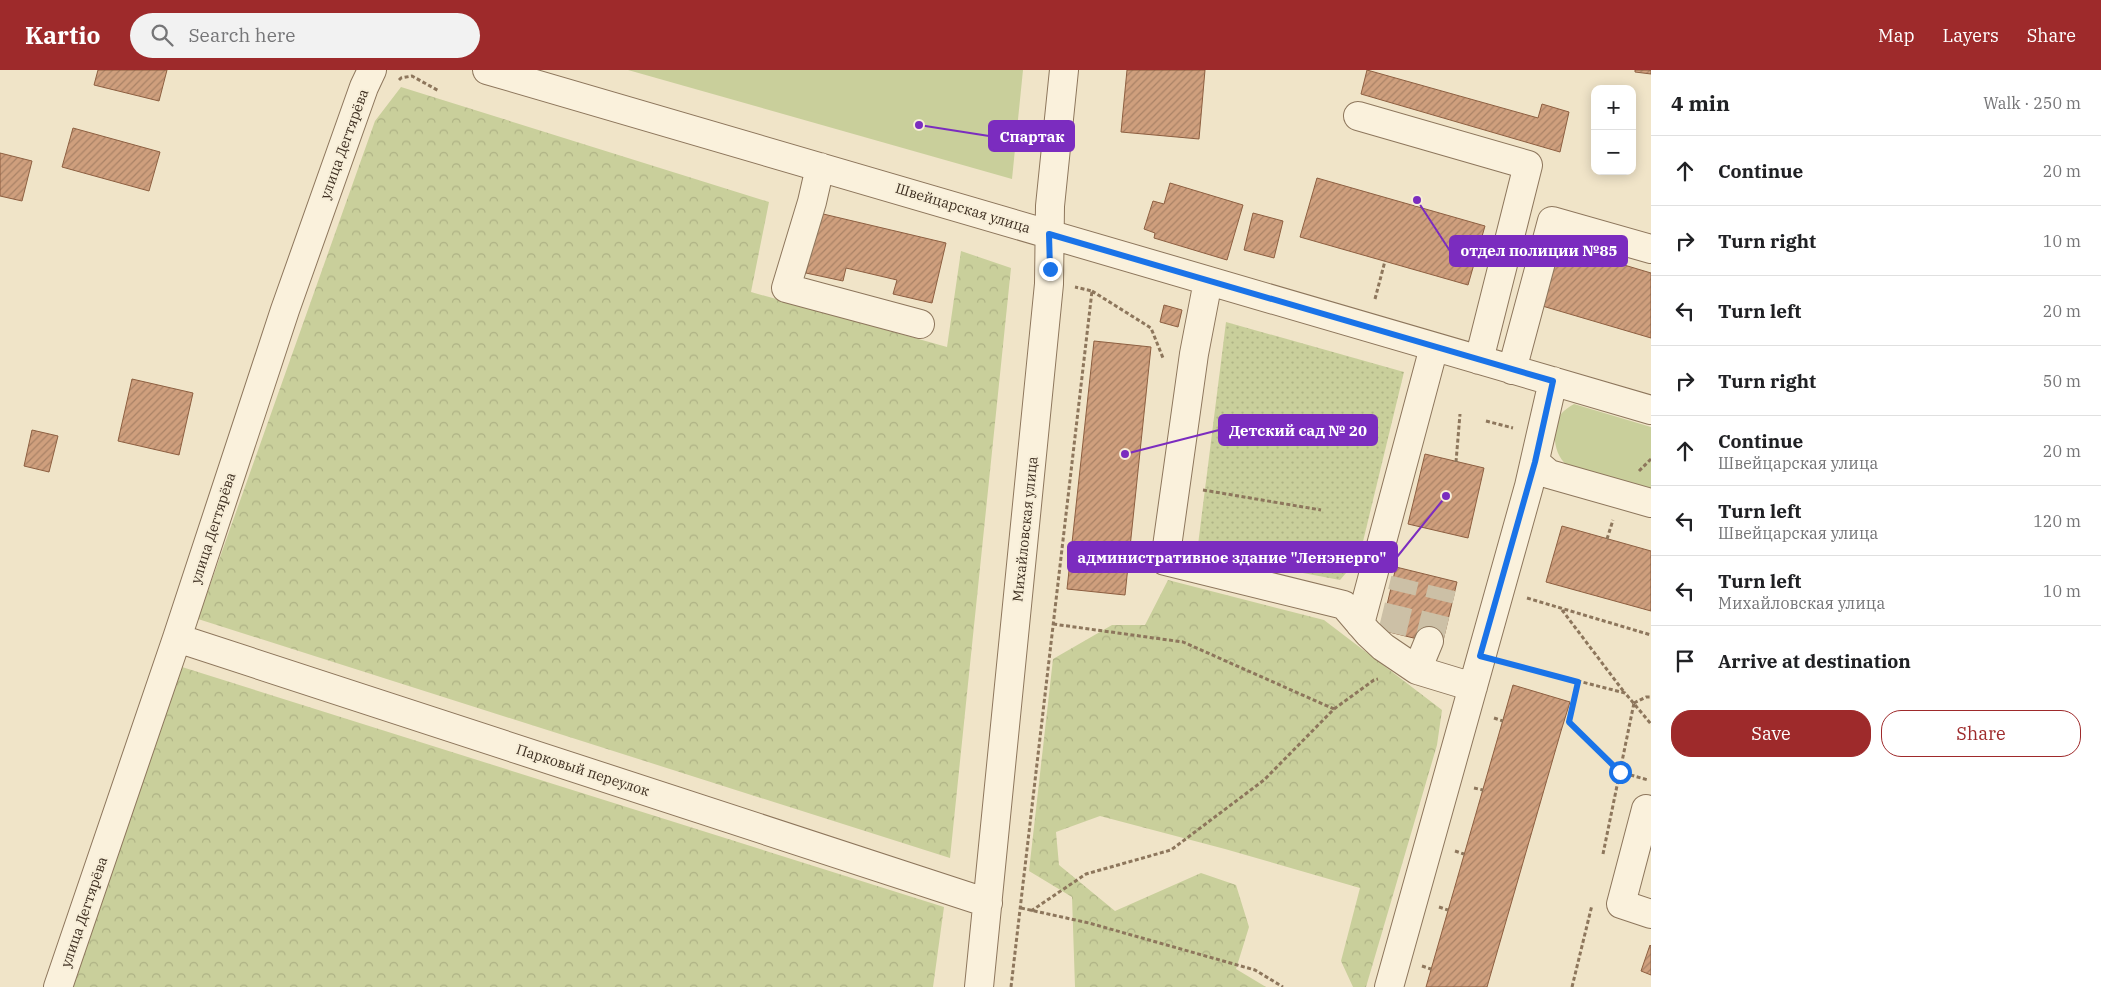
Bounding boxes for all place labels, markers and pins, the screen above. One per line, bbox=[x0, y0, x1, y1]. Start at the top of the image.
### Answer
callout: Спартак bbox=[989, 121, 1074, 151]
callout: отдел полиции №85 bbox=[1450, 236, 1627, 266]
callout: Детский сад № 20 bbox=[1219, 415, 1377, 445]
callout: административное здание "Ленэнерго" bbox=[1068, 542, 1397, 572]

